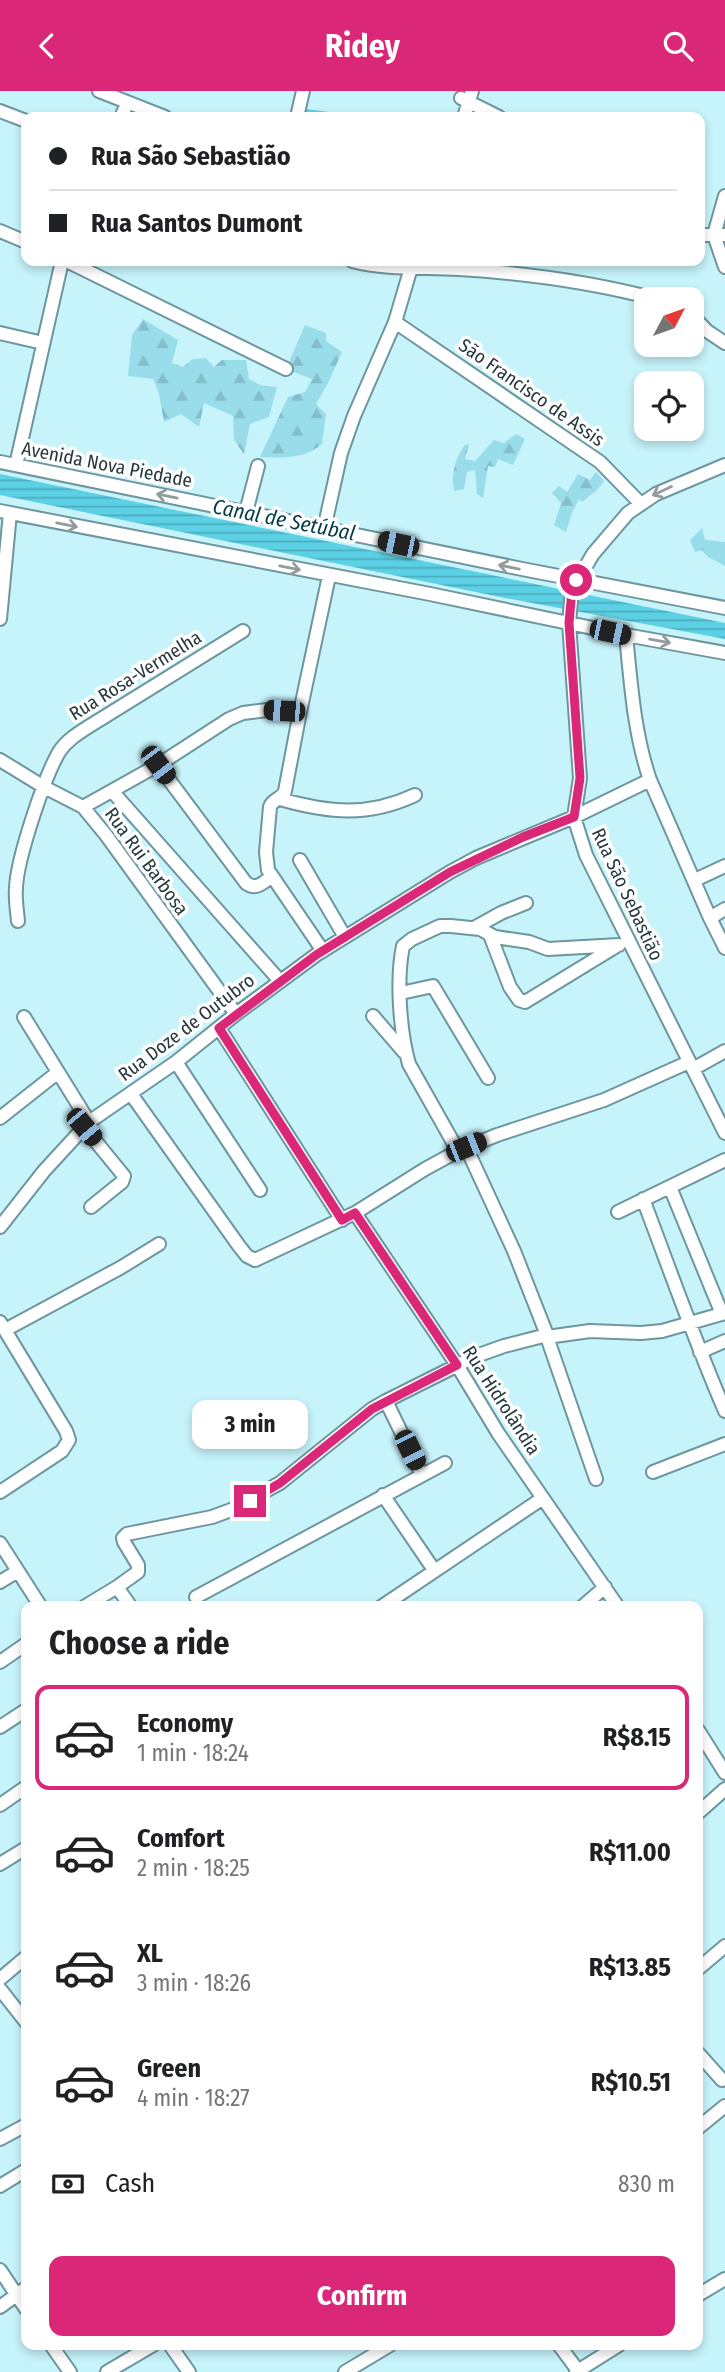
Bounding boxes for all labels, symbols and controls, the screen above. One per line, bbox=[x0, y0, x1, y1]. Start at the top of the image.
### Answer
icon: back bbox=[28, 27, 66, 65]
text: Ridey bbox=[325, 27, 400, 65]
icon: search bbox=[659, 27, 697, 65]
text: Rua São Sebastião bbox=[91, 141, 291, 172]
text: Rua Santos Dumont bbox=[91, 208, 302, 239]
north arrow bbox=[634, 287, 704, 357]
map controls bbox=[634, 287, 704, 441]
street label: São Francisco de Assis bbox=[454, 334, 609, 451]
button: locate bbox=[634, 371, 704, 441]
street label: Avenida Nova Piedade bbox=[20, 437, 194, 492]
one-way arrow bbox=[652, 485, 673, 499]
one-way arrow bbox=[156, 488, 179, 502]
water label: Canal de Setúbal bbox=[211, 493, 357, 547]
one-way arrow bbox=[55, 518, 78, 532]
car bbox=[376, 529, 421, 559]
one-way arrow bbox=[498, 559, 521, 573]
one-way arrow bbox=[278, 562, 301, 575]
route start bbox=[560, 564, 592, 596]
car bbox=[588, 617, 633, 647]
street label: Rua Rosa-Vermelha bbox=[65, 626, 206, 725]
one-way arrow bbox=[648, 635, 671, 648]
car bbox=[263, 699, 306, 723]
car bbox=[137, 742, 180, 788]
street label: Rua Rui Barbosa bbox=[100, 803, 193, 920]
street label: Rua São Sebastião bbox=[587, 824, 668, 964]
street label: Rua Doze de Outubro bbox=[114, 969, 259, 1086]
car bbox=[63, 1104, 106, 1150]
car bbox=[443, 1129, 490, 1165]
street label: Rua Hidrolândia bbox=[458, 1342, 545, 1459]
callout: 3 min bbox=[192, 1399, 308, 1449]
text: 3 min bbox=[224, 1410, 276, 1438]
car bbox=[392, 1427, 429, 1473]
route end bbox=[234, 1485, 266, 1517]
text: Choose a ride bbox=[49, 1624, 230, 1662]
icon: car bbox=[53, 1706, 116, 1769]
text: Economy bbox=[137, 1708, 233, 1739]
text: R$8.15 bbox=[603, 1722, 671, 1753]
text: 1 min · 18:24 bbox=[137, 1739, 249, 1767]
icon: car bbox=[53, 1821, 116, 1884]
text: Comfort bbox=[137, 1823, 225, 1854]
text: R$11.00 bbox=[589, 1837, 671, 1868]
text: 2 min · 18:25 bbox=[137, 1854, 250, 1882]
icon: car bbox=[53, 1936, 116, 1999]
text: XL bbox=[137, 1938, 163, 1969]
text: R$13.85 bbox=[589, 1952, 671, 1983]
text: 3 min · 18:26 bbox=[137, 1969, 251, 1997]
icon: car bbox=[53, 2051, 116, 2114]
text: Green bbox=[137, 2053, 201, 2084]
text: R$10.51 bbox=[591, 2067, 671, 2098]
text: 4 min · 18:27 bbox=[137, 2084, 249, 2112]
icon: cash bbox=[49, 2165, 87, 2203]
text: Cash bbox=[105, 2168, 155, 2199]
text: 830 m bbox=[618, 2170, 675, 2198]
button: Confirm bbox=[49, 2256, 675, 2336]

